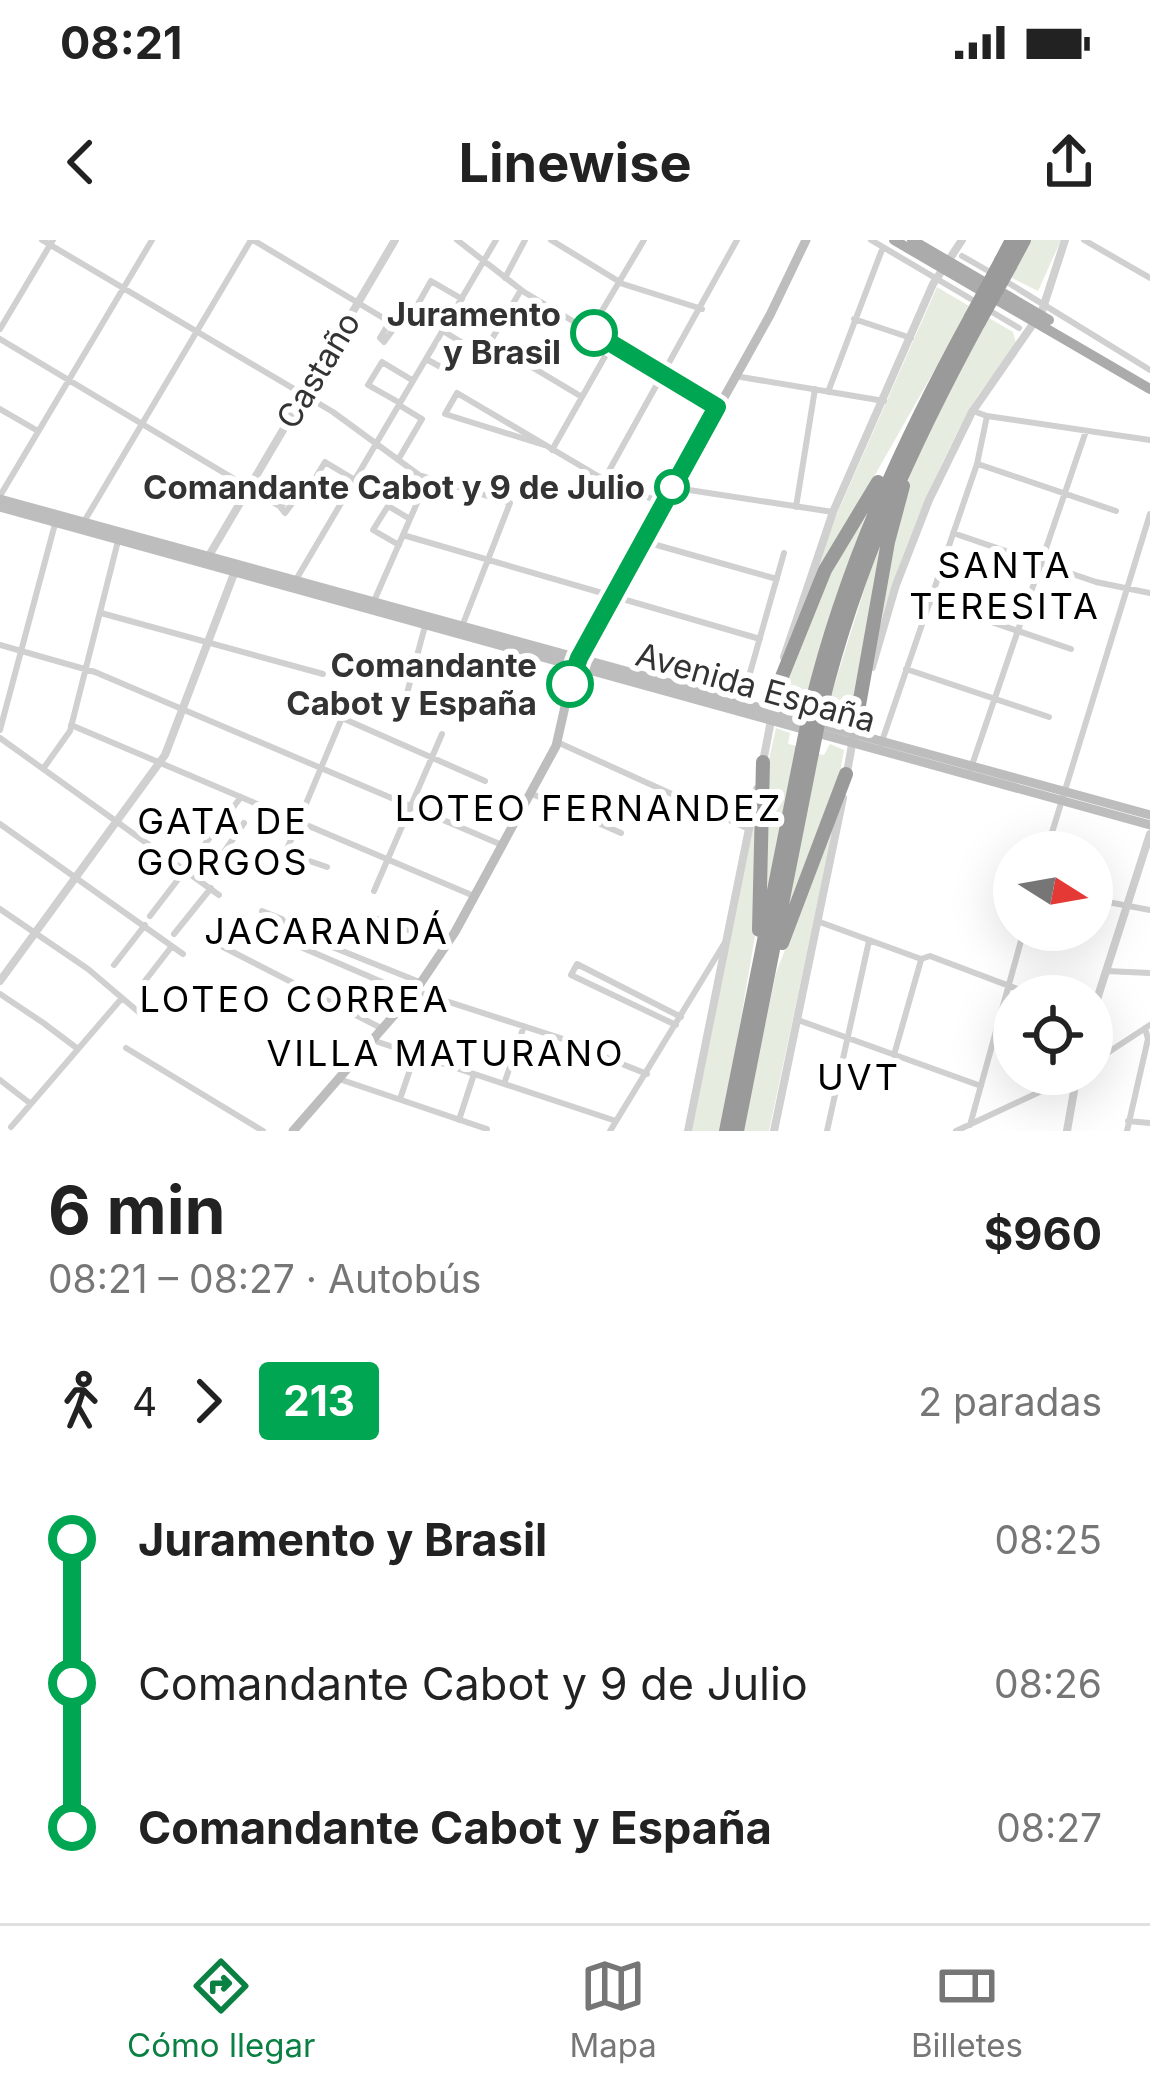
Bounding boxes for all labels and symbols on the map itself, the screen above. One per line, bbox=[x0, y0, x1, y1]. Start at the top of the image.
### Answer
place label: Juramento y Brasil bbox=[387, 294, 561, 372]
street label: Castaño bbox=[268, 304, 368, 436]
marker: Juramento y Brasil bbox=[572, 311, 616, 355]
place label: Comandante Cabot y 9 de Julio bbox=[143, 467, 645, 507]
marker: Comandante Cabot y 9 de Julio bbox=[656, 471, 688, 503]
district label: SANTA TERESITA bbox=[909, 543, 1101, 628]
street label: Avenida España bbox=[632, 634, 880, 740]
place label: Comandante Cabot y España bbox=[286, 645, 537, 723]
marker: Comandante Cabot y España bbox=[548, 662, 592, 706]
district label: LOTEO FERNANDEZ bbox=[395, 786, 783, 830]
district label: GATA DE GORGOS bbox=[136, 799, 310, 884]
north arrow bbox=[993, 831, 1113, 951]
district label: JACARANDÁ bbox=[204, 909, 450, 953]
district label: LOTEO CORREA bbox=[140, 977, 450, 1021]
district label: VILLA MATURANO bbox=[266, 1031, 626, 1075]
district label: UVT bbox=[817, 1055, 901, 1099]

